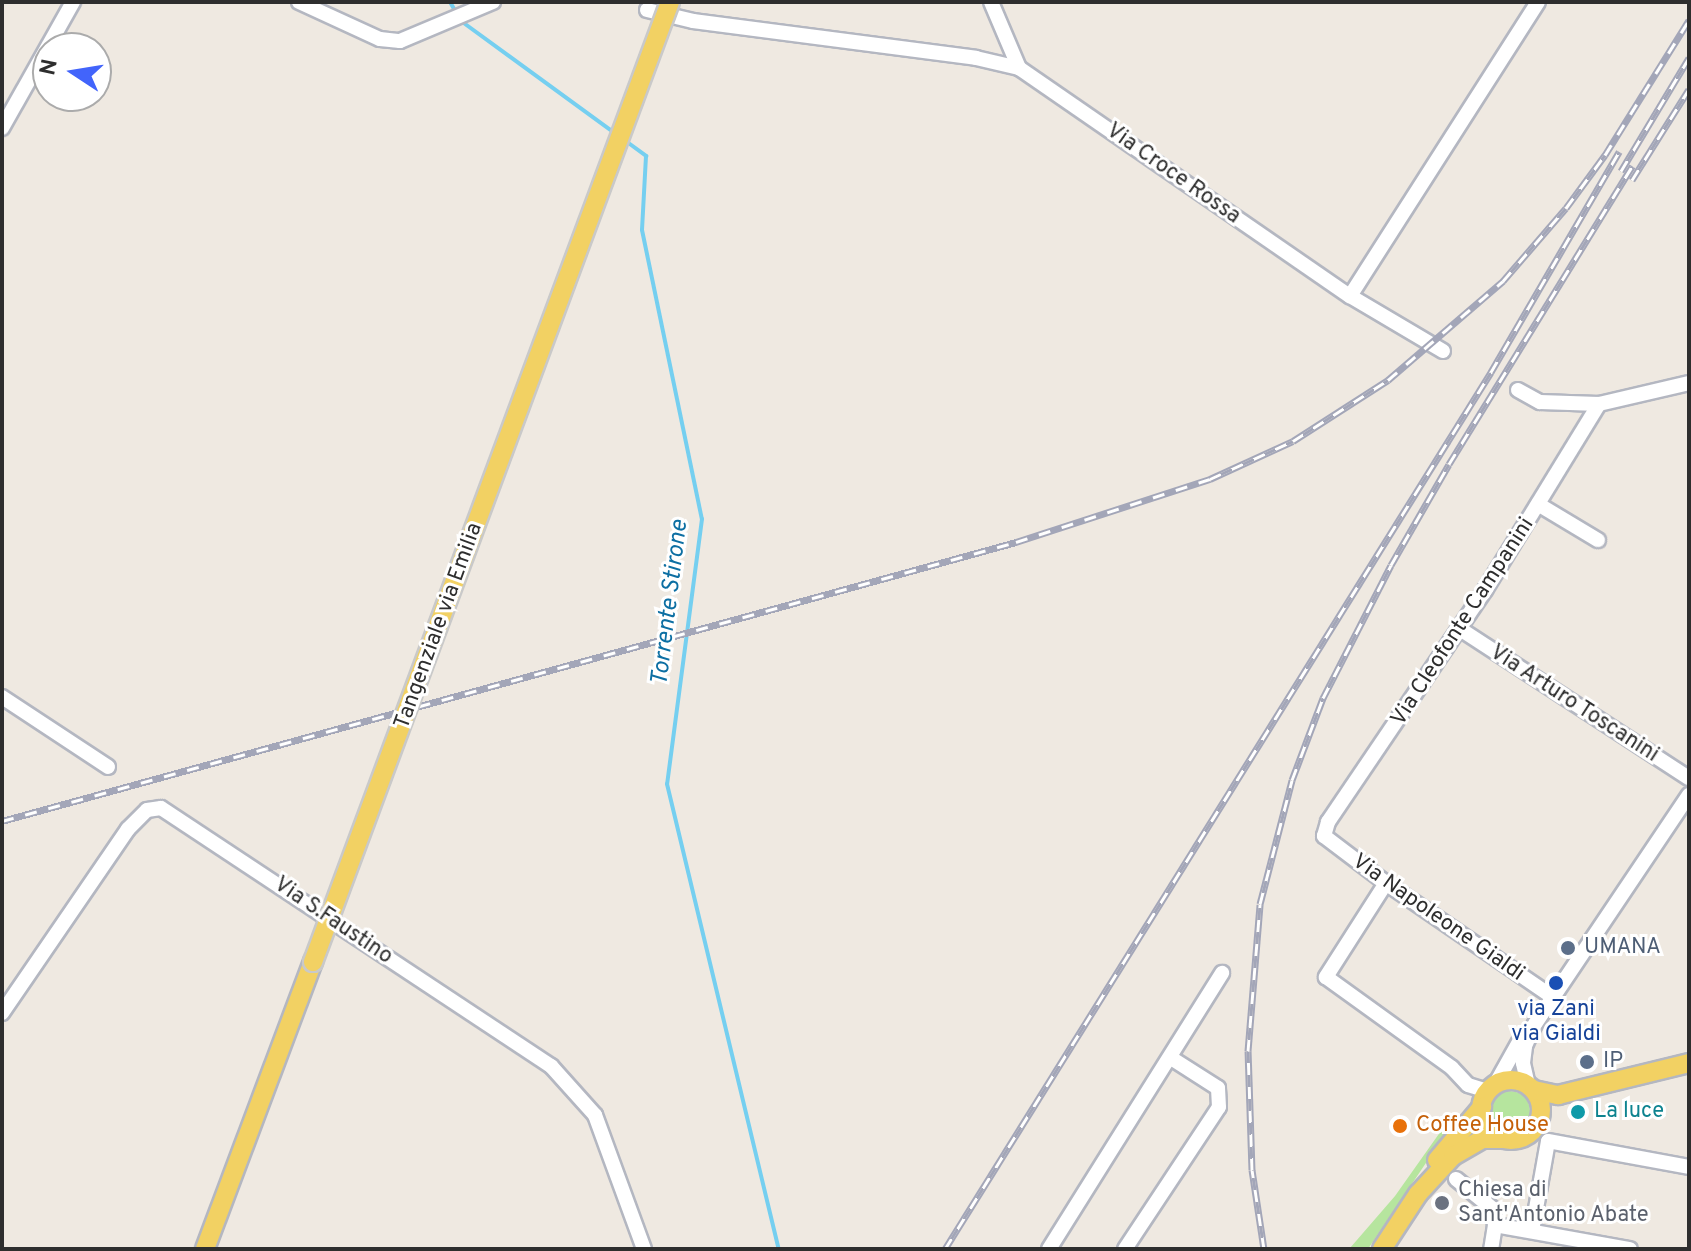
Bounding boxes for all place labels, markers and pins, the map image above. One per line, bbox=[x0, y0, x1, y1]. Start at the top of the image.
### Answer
place label: UMANA bbox=[1584, 935, 1661, 961]
marker: UMANA bbox=[1559, 939, 1577, 957]
marker: via Zani via Gialdi bbox=[1547, 974, 1565, 992]
place label: via Zani via Gialdi bbox=[1511, 996, 1601, 1048]
place label: IP bbox=[1603, 1049, 1623, 1075]
marker: IP bbox=[1578, 1053, 1596, 1071]
place label: La luce bbox=[1594, 1099, 1664, 1125]
marker: La luce bbox=[1569, 1103, 1587, 1121]
place label: Coffee House bbox=[1416, 1113, 1549, 1139]
marker: Coffee House bbox=[1391, 1117, 1409, 1135]
place label: Chiesa di Sant'Antonio Abate bbox=[1458, 1177, 1650, 1228]
marker: Chiesa di Sant'Antonio Abate bbox=[1433, 1194, 1451, 1212]

